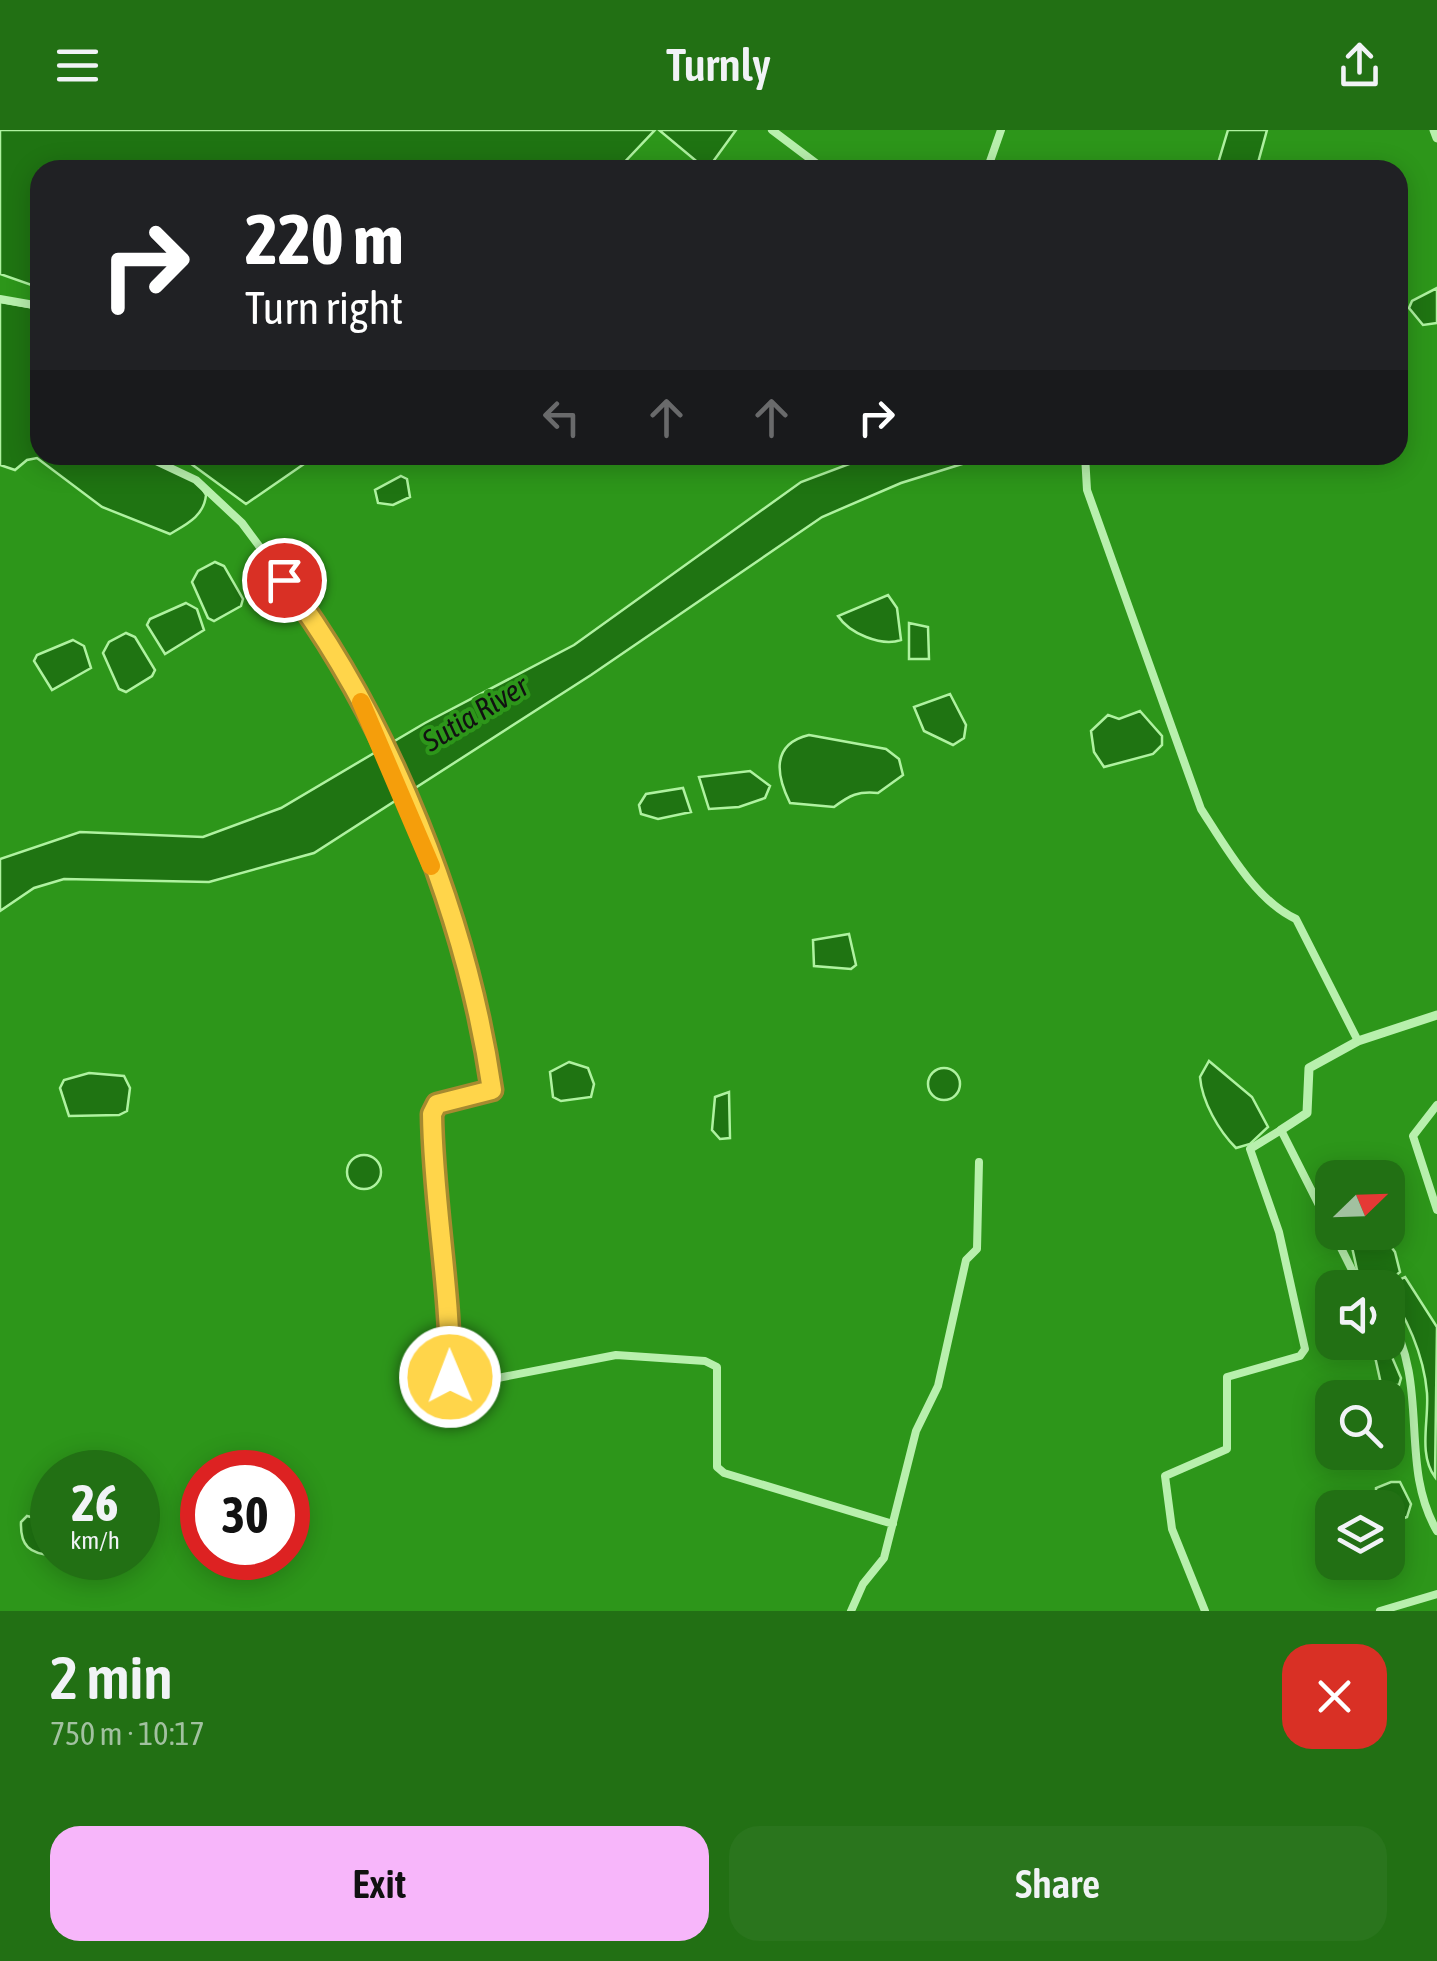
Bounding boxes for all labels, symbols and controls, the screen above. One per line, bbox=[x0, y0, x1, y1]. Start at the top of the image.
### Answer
icon: menu bbox=[50, 38, 105, 93]
icon: share bbox=[1332, 38, 1387, 93]
text: Turnly bbox=[666, 39, 771, 91]
text: 220 m bbox=[245, 199, 404, 279]
icon: right bbox=[80, 200, 210, 330]
text: Turn right bbox=[245, 282, 403, 334]
icon: left bbox=[534, 390, 589, 445]
icon: ahead bbox=[639, 390, 694, 445]
icon: ahead bbox=[744, 390, 799, 445]
icon: right bbox=[849, 390, 904, 445]
pin bbox=[242, 538, 327, 623]
icon: arrive bbox=[257, 553, 312, 608]
water label: Sutia River bbox=[415, 668, 535, 758]
north arrow bbox=[1315, 1160, 1405, 1250]
map controls bbox=[1315, 1160, 1405, 1580]
button: sound bbox=[1315, 1270, 1405, 1360]
position arrow bbox=[398, 1325, 502, 1429]
button: search bbox=[1315, 1380, 1405, 1470]
speed limit sign: 30 bbox=[180, 1450, 310, 1580]
text: 26 bbox=[71, 1474, 118, 1532]
button: layers bbox=[1315, 1490, 1405, 1580]
text: km/h bbox=[70, 1526, 120, 1554]
text: 2 min bbox=[50, 1643, 173, 1712]
button: close bbox=[1282, 1644, 1387, 1749]
text: 750 m · 10:17 bbox=[50, 1715, 205, 1752]
button: Exit bbox=[50, 1826, 709, 1941]
button: Share bbox=[729, 1826, 1387, 1941]

